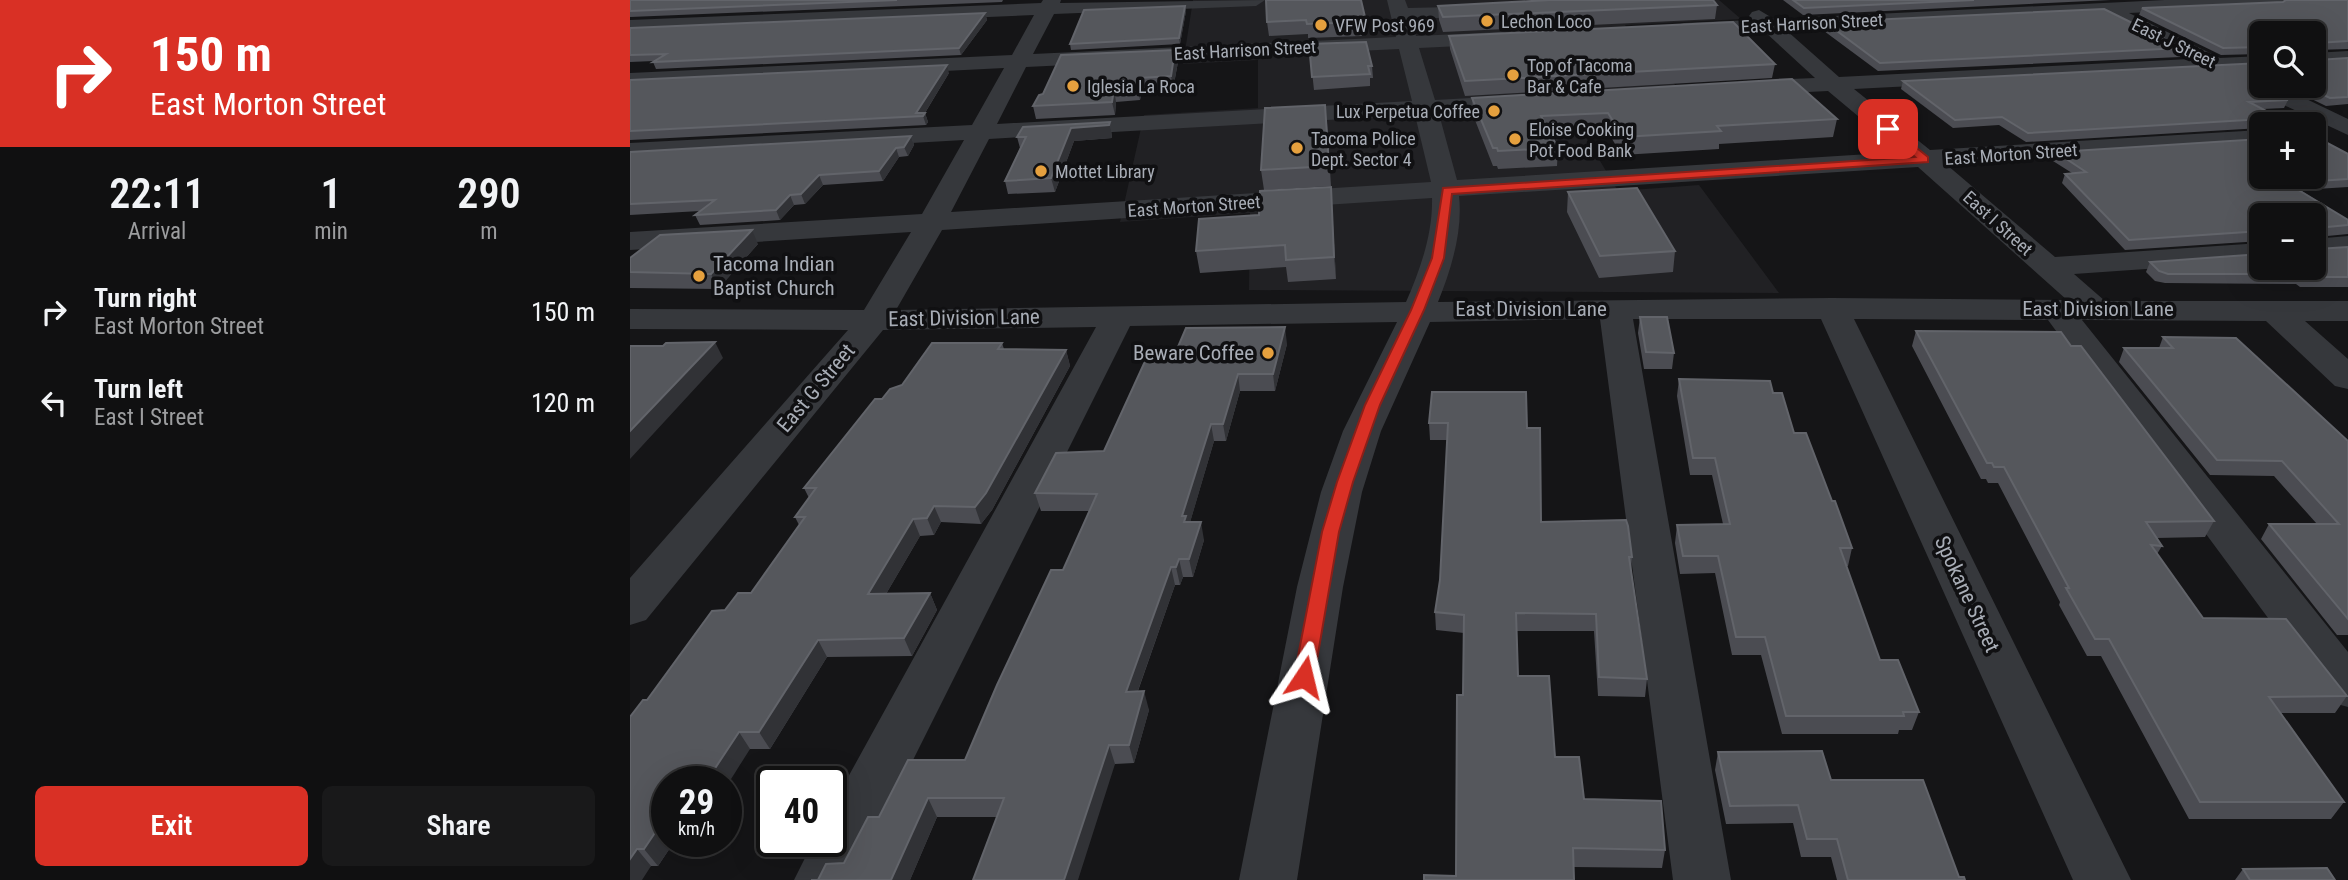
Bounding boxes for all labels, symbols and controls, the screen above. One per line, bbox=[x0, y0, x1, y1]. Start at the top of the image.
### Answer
street label: East Harrison Street bbox=[1740, 9, 1884, 37]
place label: Lechon Loco bbox=[1501, 11, 1592, 32]
marker: Lechon Loco bbox=[1479, 13, 1495, 29]
street label: East J Street bbox=[2129, 14, 2219, 72]
place label: VFW Post 969 bbox=[1335, 15, 1435, 36]
marker: VFW Post 969 bbox=[1313, 17, 1329, 33]
map controls bbox=[2249, 21, 2326, 280]
button: search bbox=[2249, 21, 2326, 98]
text: 150 m bbox=[150, 26, 272, 83]
icon: right bbox=[35, 28, 126, 119]
street label: East Harrison Street bbox=[1173, 36, 1317, 64]
place label: Top of Tacoma Bar & Cafe bbox=[1527, 55, 1633, 97]
marker: Top of Tacoma Bar & Cafe bbox=[1505, 67, 1521, 83]
place label: Iglesia La Roca bbox=[1087, 76, 1195, 97]
marker: Iglesia La Roca bbox=[1065, 78, 1081, 94]
text: East Morton Street bbox=[150, 85, 386, 123]
pin bbox=[1858, 99, 1918, 159]
place label: Lux Perpetua Coffee bbox=[1336, 101, 1480, 122]
marker: Lux Perpetua Coffee bbox=[1486, 103, 1502, 119]
icon: arrive bbox=[1869, 110, 1907, 148]
button: + bbox=[2249, 112, 2326, 189]
place label: Eloise Cooking Pot Food Bank bbox=[1529, 119, 1634, 161]
place label: Tacoma Police Dept. Sector 4 bbox=[1311, 128, 1416, 170]
marker: Eloise Cooking Pot Food Bank bbox=[1507, 131, 1523, 147]
street label: East Morton Street bbox=[1944, 139, 2078, 169]
marker: Tacoma Police Dept. Sector 4 bbox=[1289, 140, 1305, 156]
place label: Mottet Library bbox=[1055, 161, 1155, 182]
marker: Mottet Library bbox=[1033, 163, 1049, 179]
text: 22:11 bbox=[109, 169, 205, 218]
text: 1 bbox=[321, 169, 342, 218]
text: 290 bbox=[457, 169, 521, 218]
street label: East I Street bbox=[1959, 186, 2037, 260]
street label: East Morton Street bbox=[1127, 191, 1261, 221]
button: − bbox=[2249, 203, 2326, 280]
text: Arrival bbox=[128, 218, 186, 245]
text: min bbox=[314, 218, 348, 245]
text: m bbox=[480, 218, 498, 245]
place label: Tacoma Indian Baptist Church bbox=[713, 252, 835, 300]
marker: Tacoma Indian Baptist Church bbox=[691, 268, 707, 284]
text: Turn right bbox=[94, 283, 196, 313]
icon: right bbox=[35, 293, 73, 331]
text: 150 m bbox=[531, 297, 595, 327]
street label: East Division Lane bbox=[1455, 297, 1607, 321]
street label: East Division Lane bbox=[2022, 297, 2174, 321]
street label: East Division Lane bbox=[888, 305, 1040, 331]
text: East Morton Street bbox=[94, 313, 264, 340]
street label: East G Street bbox=[772, 339, 860, 437]
place label: Beware Coffee bbox=[1133, 341, 1254, 365]
marker: Beware Coffee bbox=[1260, 345, 1276, 361]
text: Turn left bbox=[94, 374, 183, 404]
icon: left bbox=[35, 384, 73, 422]
text: 120 m bbox=[531, 388, 595, 418]
text: East I Street bbox=[94, 404, 204, 431]
street label: Spokane Street bbox=[1930, 532, 2004, 656]
position arrow bbox=[1267, 640, 1341, 714]
speed limit sign: 40 bbox=[756, 766, 847, 857]
text: 29 bbox=[679, 782, 714, 823]
button: Exit bbox=[35, 786, 308, 866]
button: Share bbox=[322, 786, 595, 866]
text: km/h bbox=[678, 818, 715, 839]

